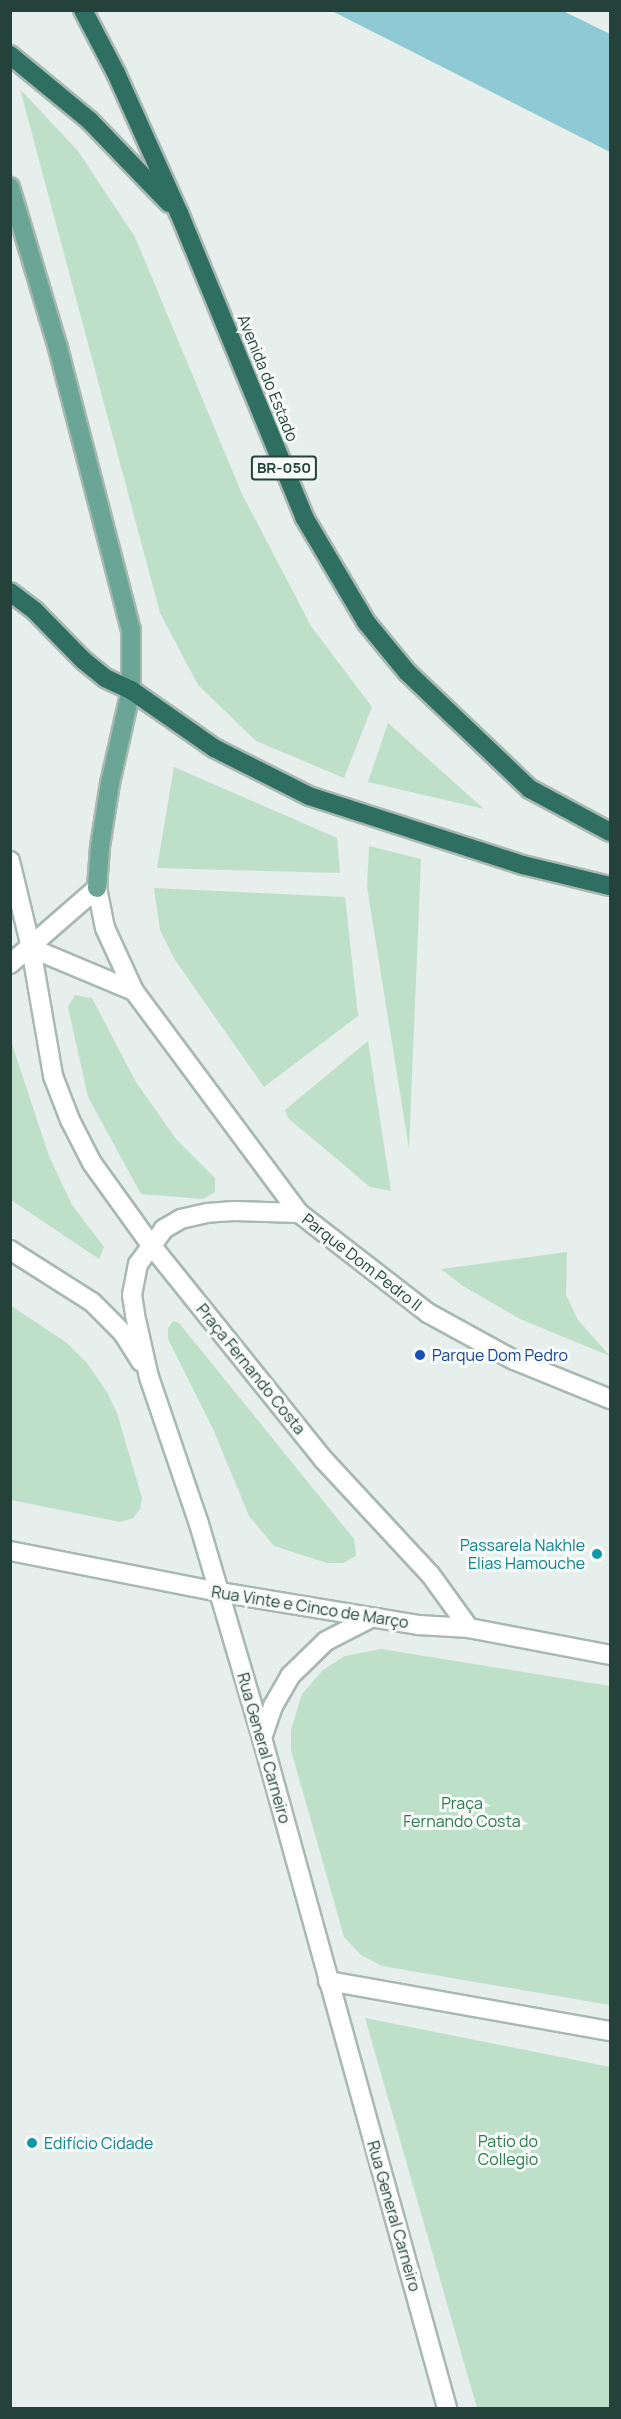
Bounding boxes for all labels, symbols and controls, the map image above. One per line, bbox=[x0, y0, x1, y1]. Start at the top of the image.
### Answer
street label: Avenida do Estado bbox=[234, 312, 302, 444]
road number: BR-050 bbox=[250, 456, 318, 480]
street label: Parque Dom Pedro II bbox=[298, 1209, 426, 1315]
street label: Praça Fernando Costa bbox=[192, 1300, 310, 1438]
place label: Parque Dom Pedro bbox=[432, 1345, 568, 1365]
marker: Parque Dom Pedro bbox=[413, 1348, 427, 1362]
place label: Passarela Nakhle Elias Hamouche bbox=[460, 1535, 585, 1573]
marker: Passarela Nakhle Elias Hamouche bbox=[590, 1547, 604, 1561]
street label: Rua Vinte e Cinco de Março bbox=[210, 1582, 410, 1632]
street label: Rua General Carneiro bbox=[233, 1670, 295, 1826]
park label: Praça Fernando Costa bbox=[403, 1793, 521, 1831]
park label: Patio do Collegio bbox=[478, 2131, 538, 2169]
place label: Edifício Cidade bbox=[44, 2133, 153, 2153]
marker: Edifício Cidade bbox=[25, 2136, 39, 2150]
street label: Rua General Carneiro bbox=[363, 2138, 425, 2294]

